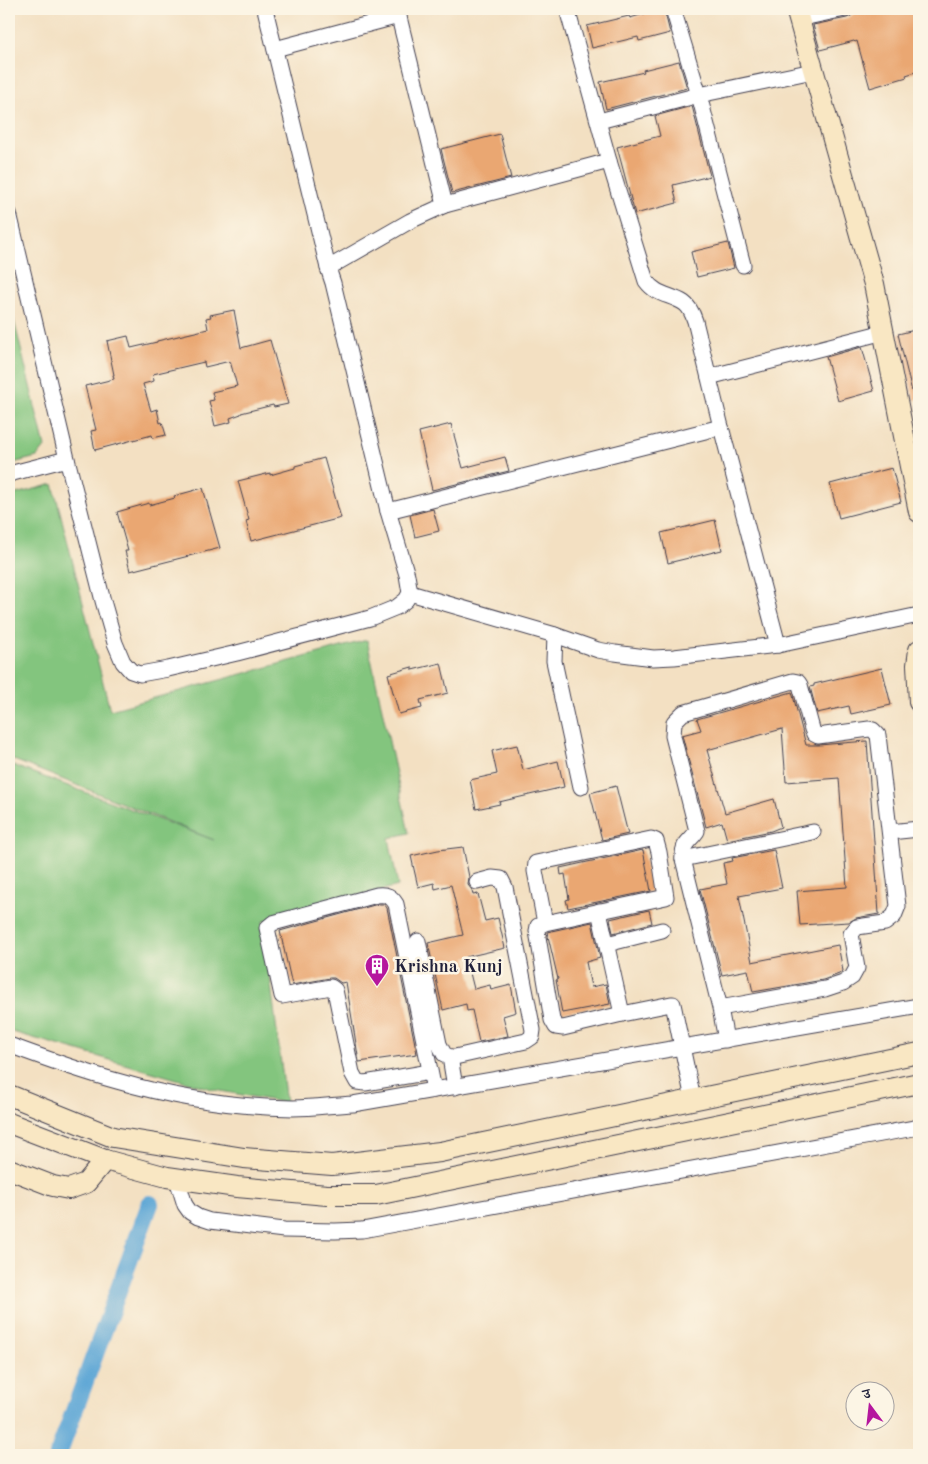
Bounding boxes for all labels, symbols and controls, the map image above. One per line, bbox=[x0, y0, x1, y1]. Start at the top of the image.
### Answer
building icon: Krishna Kunj bbox=[364, 953, 390, 987]
place label: Krishna Kunj bbox=[394, 958, 503, 976]
north arrow bbox=[846, 1382, 896, 1432]
text: उ bbox=[861, 1387, 873, 1402]

